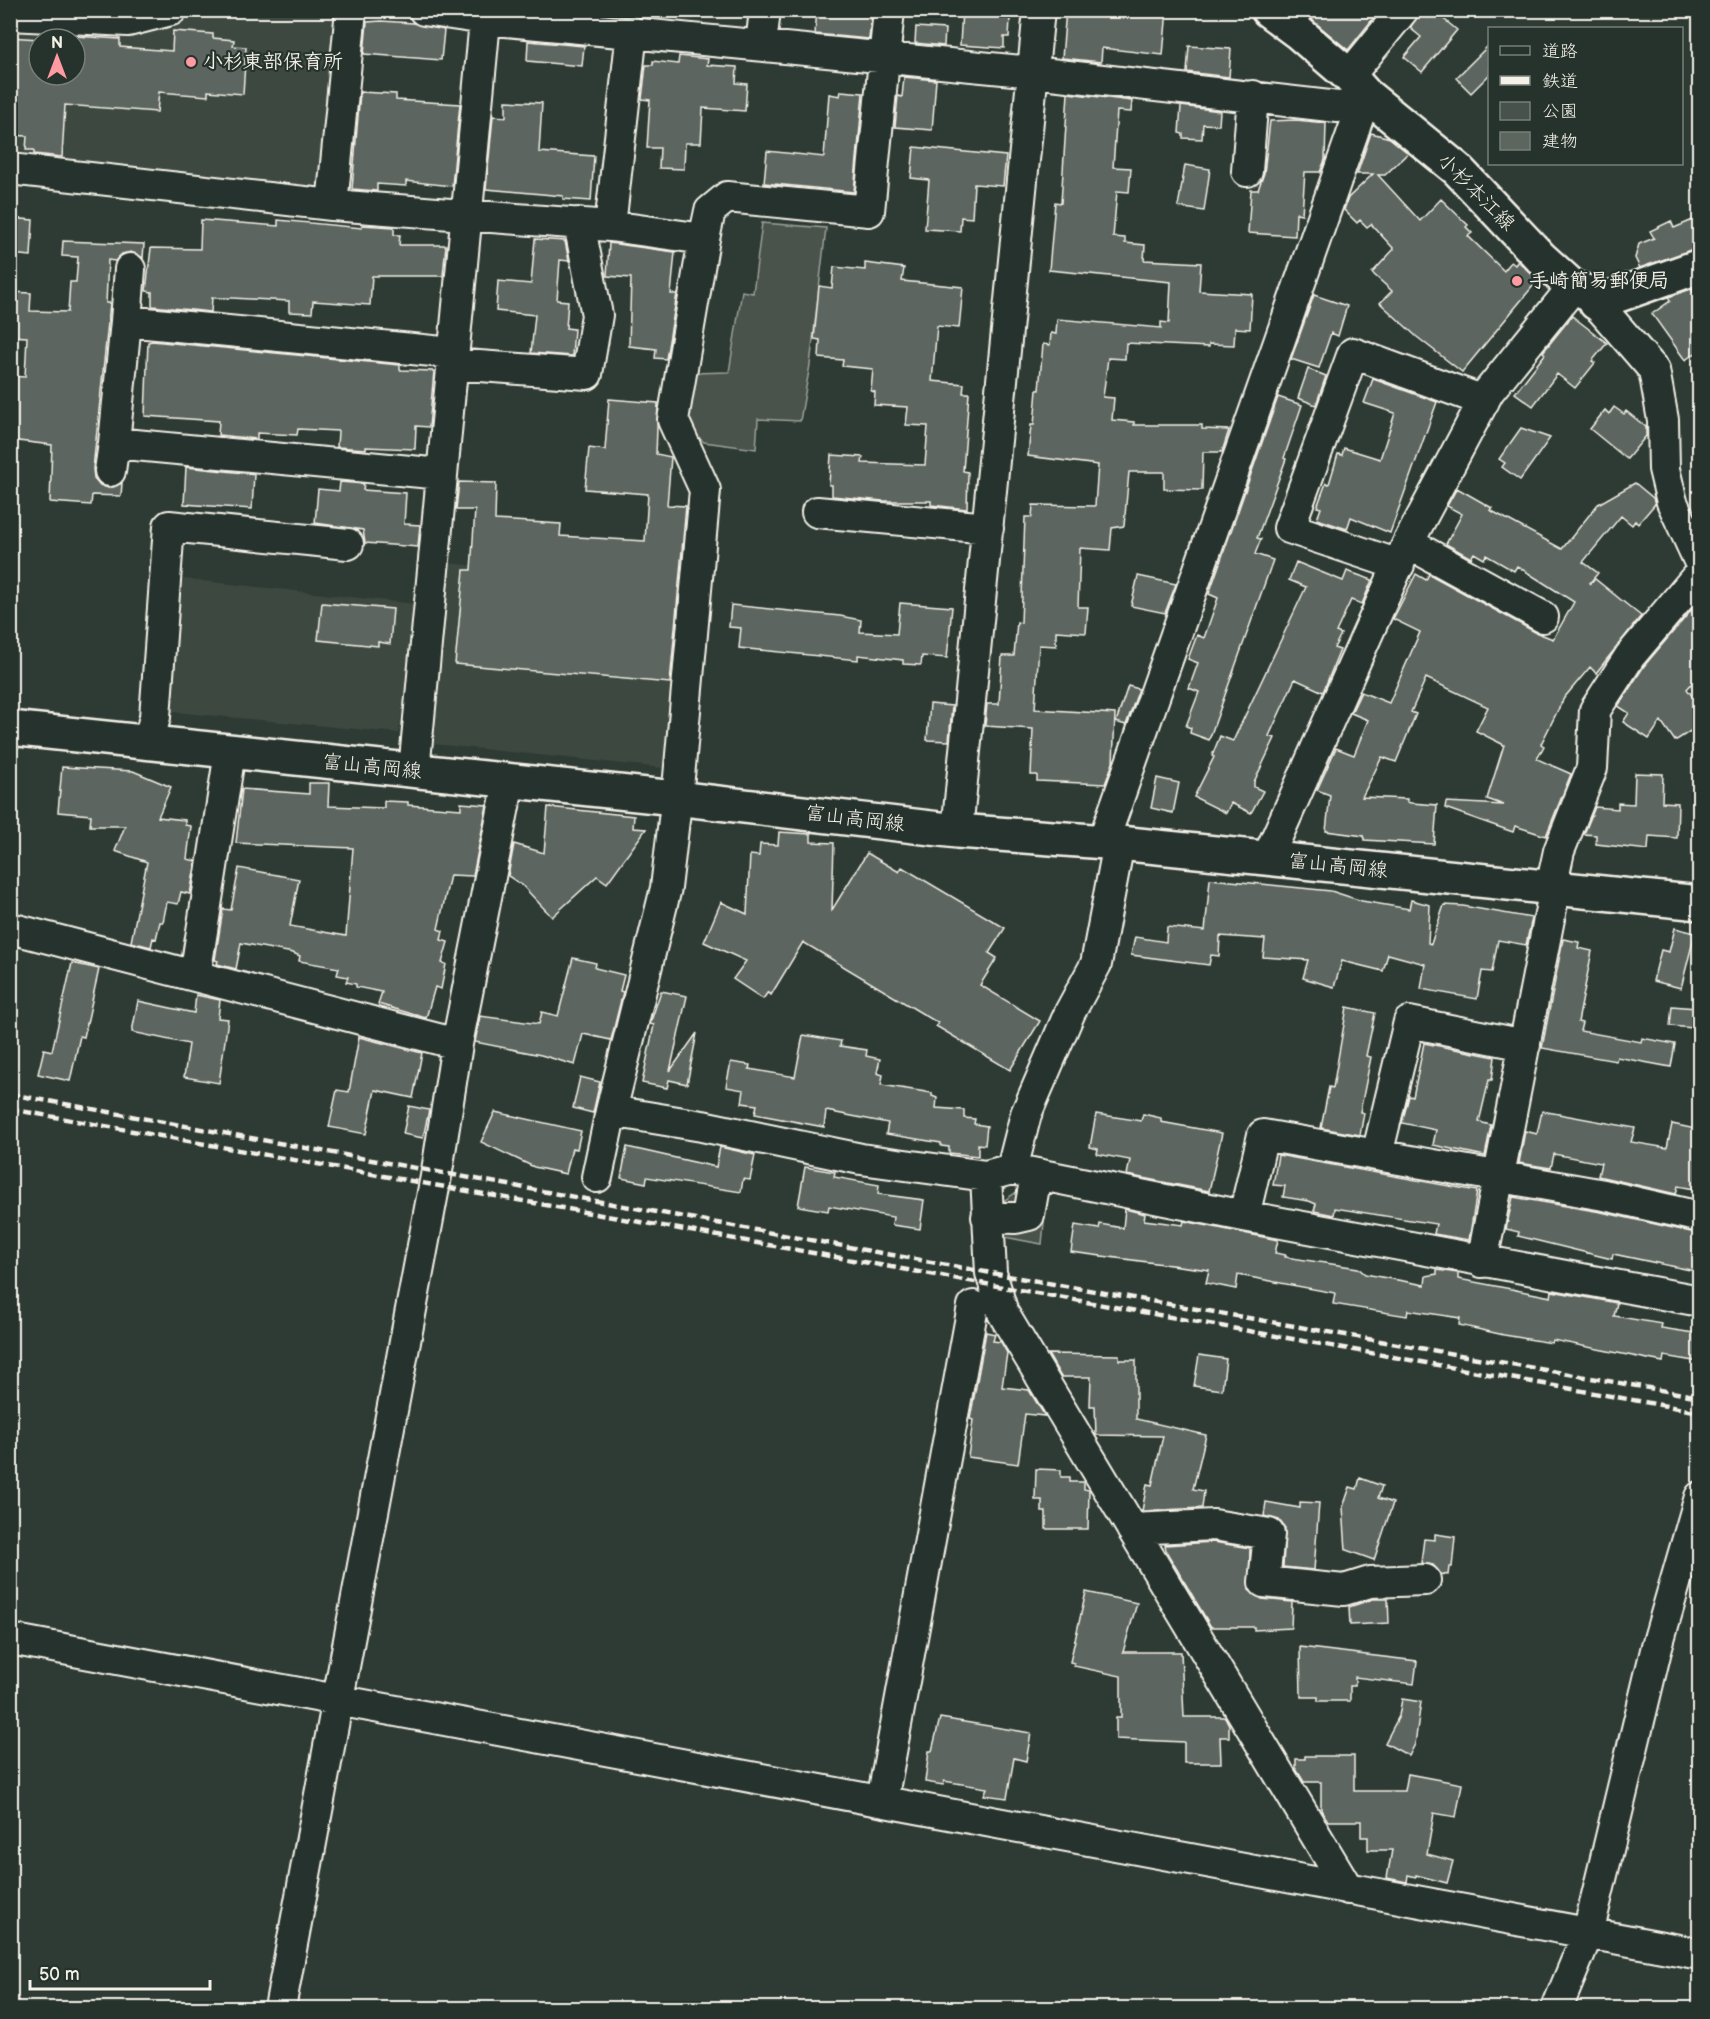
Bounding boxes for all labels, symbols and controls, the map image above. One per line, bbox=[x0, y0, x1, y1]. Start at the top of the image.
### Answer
north arrow bbox=[27, 27, 87, 87]
legend bbox=[1488, 27, 1683, 165]
text: N bbox=[51, 34, 63, 53]
text: 道路 bbox=[1542, 41, 1578, 62]
place label: 小杉東部保育所 bbox=[203, 50, 343, 74]
marker: 小杉東部保育所 bbox=[184, 55, 198, 69]
text: 鉄道 bbox=[1542, 71, 1578, 92]
text: 公園 bbox=[1542, 101, 1578, 122]
text: 建物 bbox=[1542, 131, 1578, 152]
street label: 小杉本江線 bbox=[1432, 148, 1520, 236]
place label: 手崎簡易郵便局 bbox=[1529, 269, 1669, 293]
marker: 手崎簡易郵便局 bbox=[1510, 274, 1524, 288]
street label: 富山高岡線 bbox=[321, 750, 423, 784]
street label: 富山高岡線 bbox=[804, 801, 906, 837]
street label: 富山高岡線 bbox=[1287, 849, 1389, 883]
scale bar bbox=[30, 1953, 210, 1991]
text: 50 m bbox=[39, 1964, 80, 1985]

